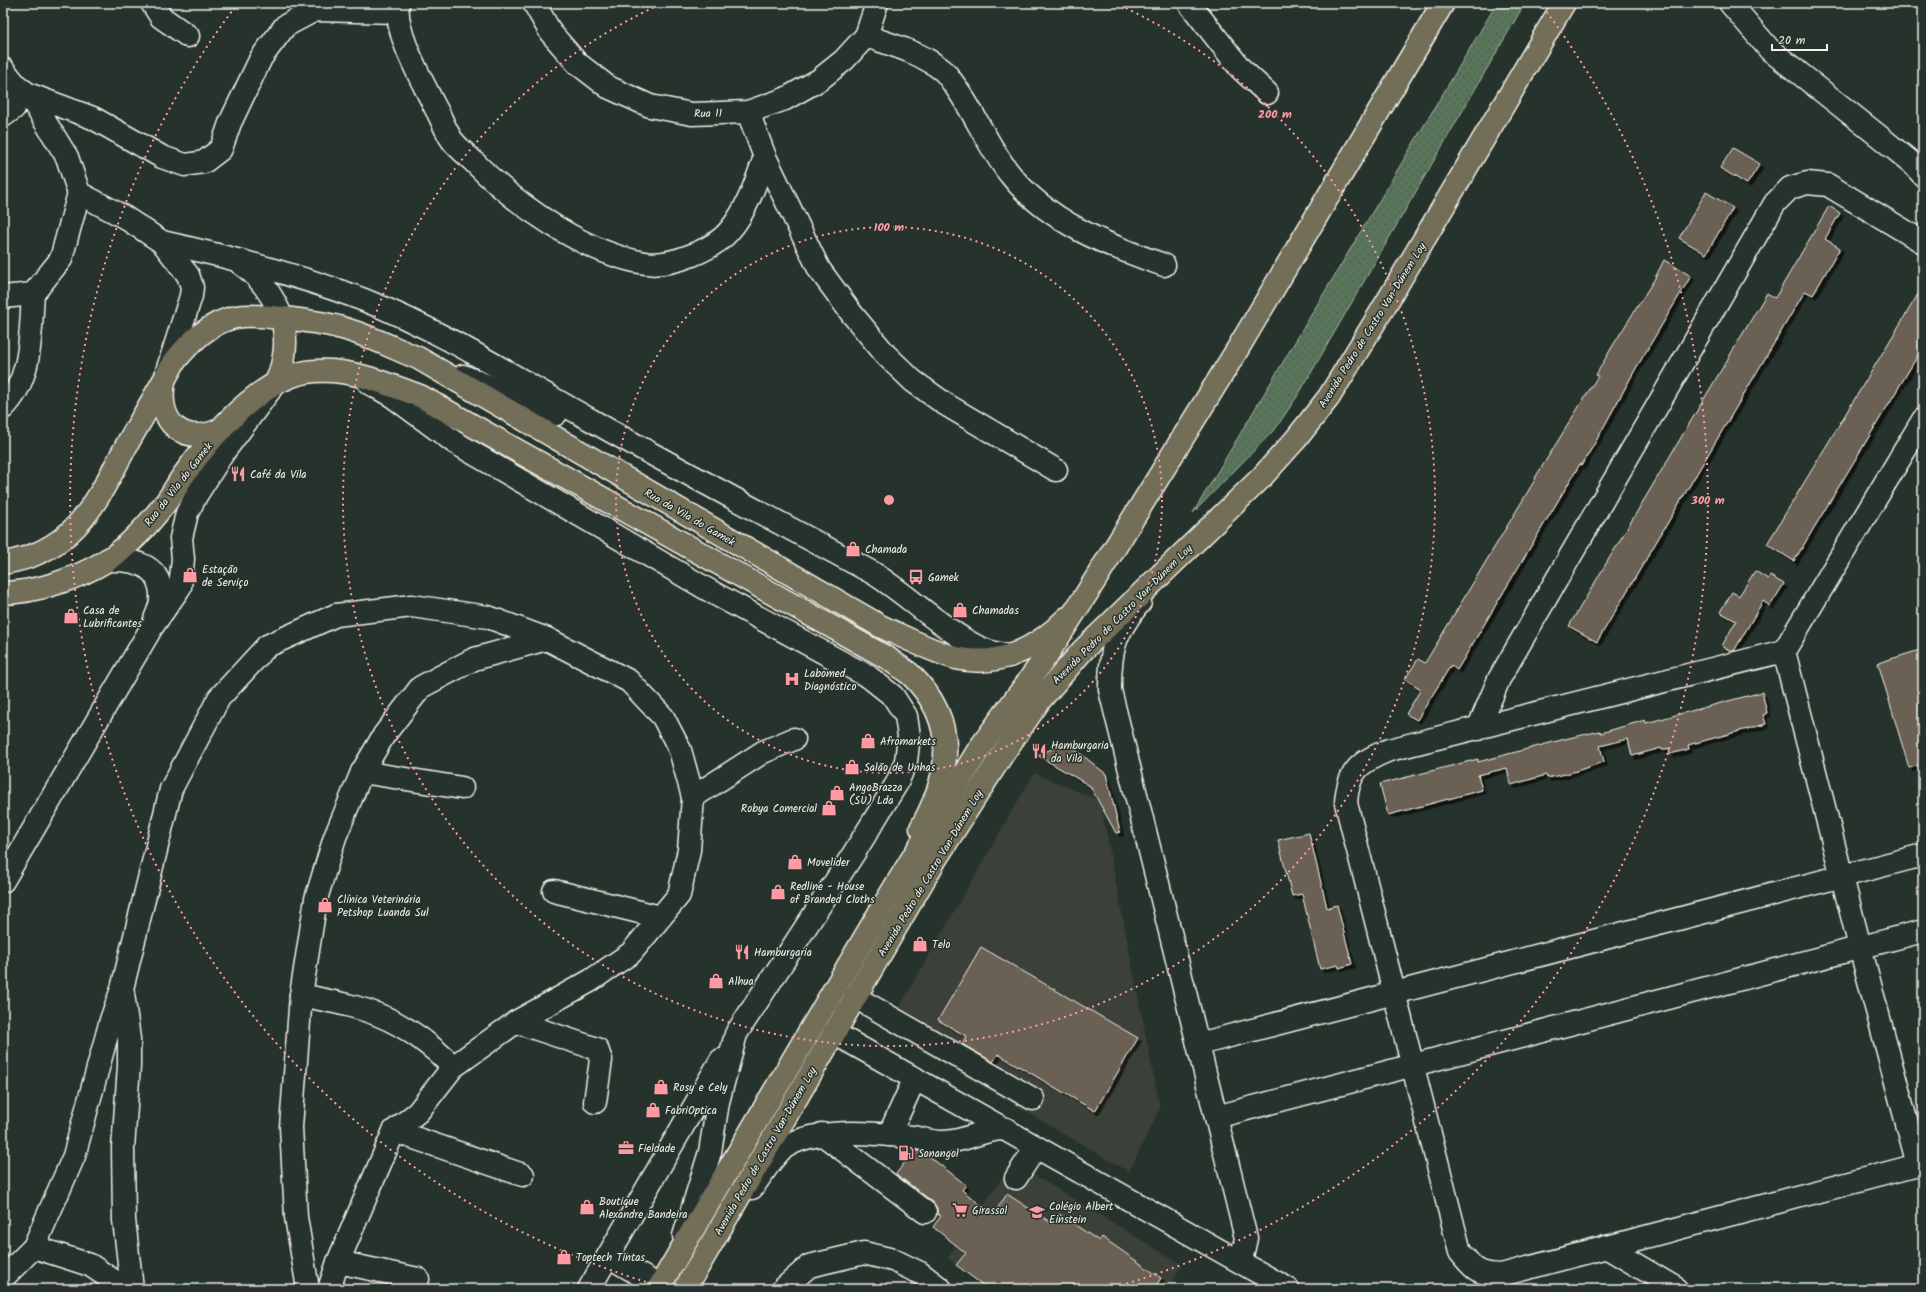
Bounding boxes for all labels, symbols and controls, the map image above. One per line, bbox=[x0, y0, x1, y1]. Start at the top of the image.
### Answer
scale bar bbox=[1772, 26, 1827, 52]
text: 20 m bbox=[1778, 31, 1806, 50]
street label: Rua 11 bbox=[694, 105, 722, 123]
text: 200 m bbox=[1258, 105, 1292, 124]
text: 100 m bbox=[874, 218, 904, 237]
street label: Avenida Pedro de Castro Van-Dúnem Loy bbox=[1314, 239, 1432, 412]
street label: Rua da Vila do Gamek bbox=[140, 438, 218, 531]
restaurant icon: Café da Vila bbox=[229, 465, 247, 483]
place label: Café da Vila bbox=[250, 466, 307, 484]
street label: Rua da Vila do Gamek bbox=[641, 484, 739, 552]
text: 300 m bbox=[1690, 491, 1725, 510]
centre of rings bbox=[882, 493, 896, 507]
shop icon: Chamada bbox=[844, 540, 862, 558]
street label: Avenida Pedro de Castro Van-Dúnem Loy bbox=[1048, 540, 1198, 689]
place label: Chamada bbox=[865, 541, 907, 559]
place label: Estação de Serviço bbox=[202, 561, 248, 592]
shop icon: Estação de Serviço bbox=[181, 566, 199, 584]
bus stop icon: Gamek bbox=[907, 568, 925, 586]
place label: Gamek bbox=[928, 569, 960, 587]
shop icon: Chamadas bbox=[951, 601, 969, 619]
place label: Casa de Lubrificantes bbox=[83, 602, 142, 633]
place label: Chamadas bbox=[972, 602, 1019, 620]
shop icon: Casa de Lubrificantes bbox=[62, 607, 80, 625]
place label: Labomed Diagnóstico bbox=[804, 665, 856, 696]
hospital icon: Labomed Diagnóstico bbox=[783, 670, 801, 688]
shop icon: Afromarkets bbox=[859, 732, 877, 750]
place label: Afromarkets bbox=[880, 733, 936, 751]
place label: Hamburgaria da Vila bbox=[1051, 737, 1109, 768]
restaurant icon: Hamburgaria da Vila bbox=[1030, 742, 1048, 760]
shop icon: Salão de Unhas bbox=[843, 758, 861, 776]
place label: Salão de Unhas bbox=[864, 759, 936, 777]
place label: AngoBrazza (SU) Lda bbox=[849, 779, 902, 810]
shop icon: AngoBrazza (SU) Lda bbox=[828, 784, 846, 802]
street label: Avenida Pedro de Castro Van-Dúnem Loy bbox=[874, 786, 989, 961]
shop icon: Robya Comercial bbox=[820, 799, 838, 817]
place label: Robya Comercial bbox=[741, 800, 817, 818]
shop icon: Movelider bbox=[786, 853, 804, 871]
place label: Movelider bbox=[807, 854, 851, 872]
place label: Redline - House of Branded Cloths bbox=[790, 878, 875, 909]
shop icon: Redline - House of Branded Cloths bbox=[769, 883, 787, 901]
place label: Clínica Veterinária Petshop Luanda Sul bbox=[337, 891, 429, 922]
shop icon: Clínica Veterinária Petshop Luanda Sul bbox=[316, 896, 334, 914]
shop icon: Telo bbox=[911, 935, 929, 953]
place label: Telo bbox=[932, 936, 951, 954]
restaurant icon: Hamburgaria bbox=[733, 943, 751, 961]
place label: Hamburgaria bbox=[754, 944, 812, 962]
shop icon: Alhua bbox=[707, 972, 725, 990]
place label: Alhua bbox=[728, 973, 754, 991]
street label: Avenida Pedro de Castro Van-Dúnem Loy bbox=[710, 1063, 822, 1239]
shop icon: Rosy e Cely bbox=[652, 1078, 670, 1096]
place label: Rosy e Cely bbox=[673, 1079, 728, 1097]
shop icon: FabriOptica bbox=[644, 1101, 662, 1119]
place label: FabriOptica bbox=[665, 1102, 717, 1120]
office icon: Fieldade bbox=[617, 1139, 635, 1157]
place label: Fieldade bbox=[638, 1140, 675, 1158]
fuel station icon: Sonangol bbox=[897, 1144, 915, 1162]
place label: Sonangol bbox=[918, 1145, 959, 1163]
place label: Boutique Alexandre Bandeira bbox=[599, 1193, 687, 1224]
shop icon: Boutique Alexandre Bandeira bbox=[578, 1198, 596, 1216]
place label: Colégio Albert Einstein bbox=[1049, 1198, 1114, 1229]
supermarket icon: Girassol bbox=[951, 1201, 969, 1219]
place label: Girassol bbox=[972, 1202, 1007, 1220]
school or university icon: Colégio Albert Einstein bbox=[1028, 1203, 1046, 1221]
shop icon: Toptech Tintas bbox=[555, 1248, 573, 1266]
place label: Toptech Tintas bbox=[576, 1249, 645, 1267]

